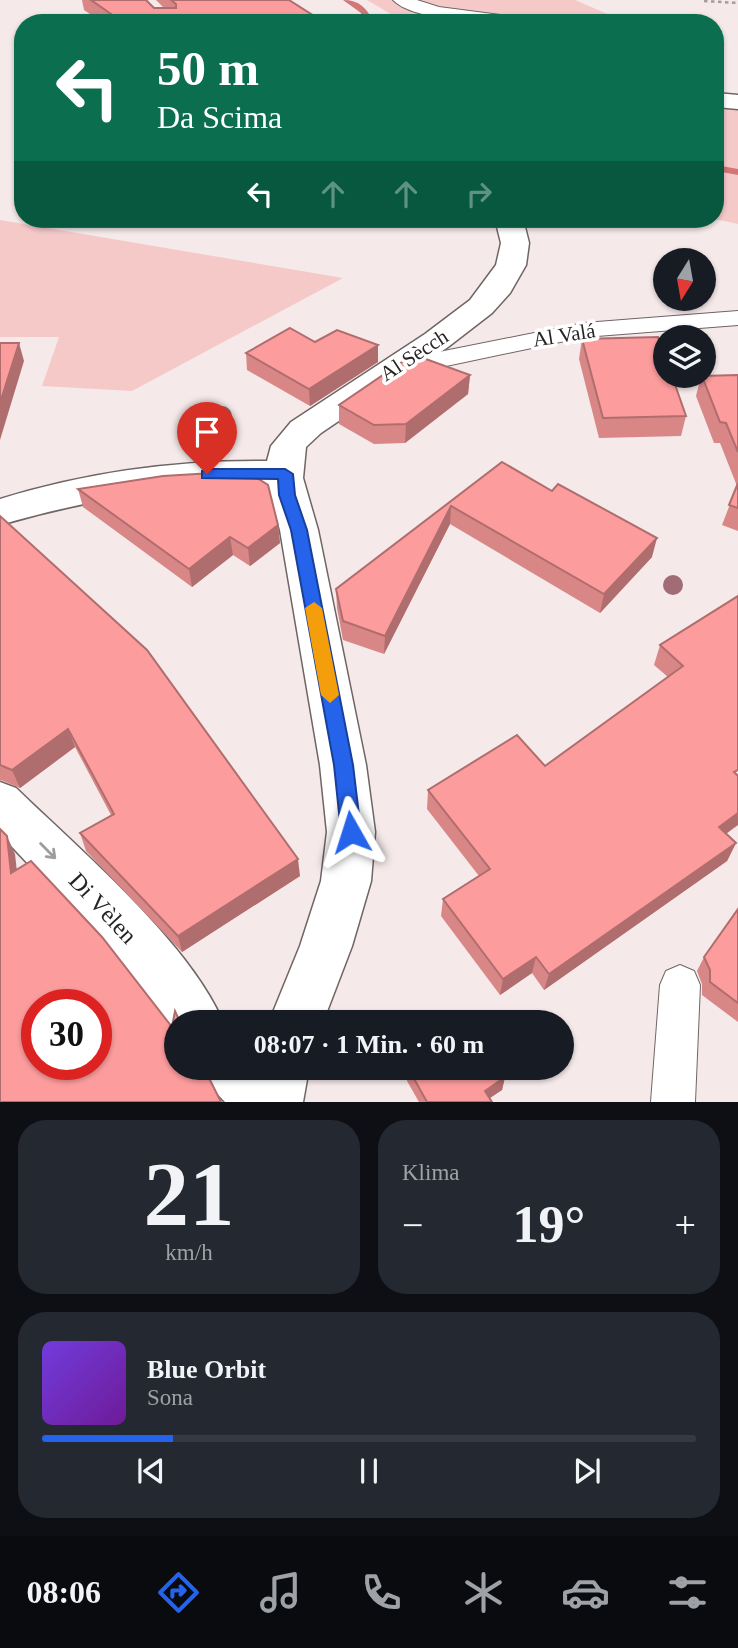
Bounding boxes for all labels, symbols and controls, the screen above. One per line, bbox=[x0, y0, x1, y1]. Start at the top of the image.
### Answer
text: 50 m bbox=[157, 41, 259, 96]
icon: left bbox=[42, 42, 133, 133]
text: Da Scima bbox=[157, 99, 282, 135]
icon: left bbox=[241, 175, 279, 213]
icon: ahead bbox=[314, 175, 352, 213]
icon: ahead bbox=[387, 175, 425, 213]
icon: right bbox=[460, 175, 498, 213]
north arrow bbox=[653, 248, 716, 312]
map controls bbox=[653, 248, 716, 388]
street label: Al Valá bbox=[531, 318, 598, 352]
street label: Al Sècch bbox=[375, 324, 453, 386]
button: layers bbox=[653, 325, 716, 388]
pin bbox=[177, 402, 237, 474]
icon: arrive bbox=[188, 413, 226, 451]
position arrow bbox=[314, 795, 388, 869]
one-way arrow bbox=[39, 843, 56, 860]
street label: Di Vèlen bbox=[64, 867, 142, 949]
speed limit sign: 30 bbox=[21, 989, 112, 1080]
text: 08:07 · 1 Min. · 60 m bbox=[254, 1030, 484, 1059]
text: 21 bbox=[144, 1144, 235, 1245]
text: Klima bbox=[402, 1160, 460, 1185]
text: 19° bbox=[513, 1196, 585, 1253]
text: − bbox=[402, 1204, 423, 1246]
text: + bbox=[675, 1204, 696, 1246]
text: km/h bbox=[165, 1240, 213, 1265]
text: Blue Orbit bbox=[147, 1355, 266, 1384]
text: Sona bbox=[147, 1385, 193, 1410]
icon: previous bbox=[132, 1452, 170, 1490]
icon: pause bbox=[350, 1452, 388, 1490]
icon: next bbox=[568, 1452, 606, 1490]
icon: directions bbox=[154, 1568, 203, 1617]
icon: music bbox=[256, 1568, 305, 1617]
icon: phone bbox=[357, 1568, 406, 1617]
icon: climate bbox=[459, 1568, 508, 1617]
icon: car bbox=[561, 1568, 610, 1617]
icon: filters bbox=[663, 1568, 712, 1617]
text: 08:06 bbox=[26, 1574, 101, 1610]

